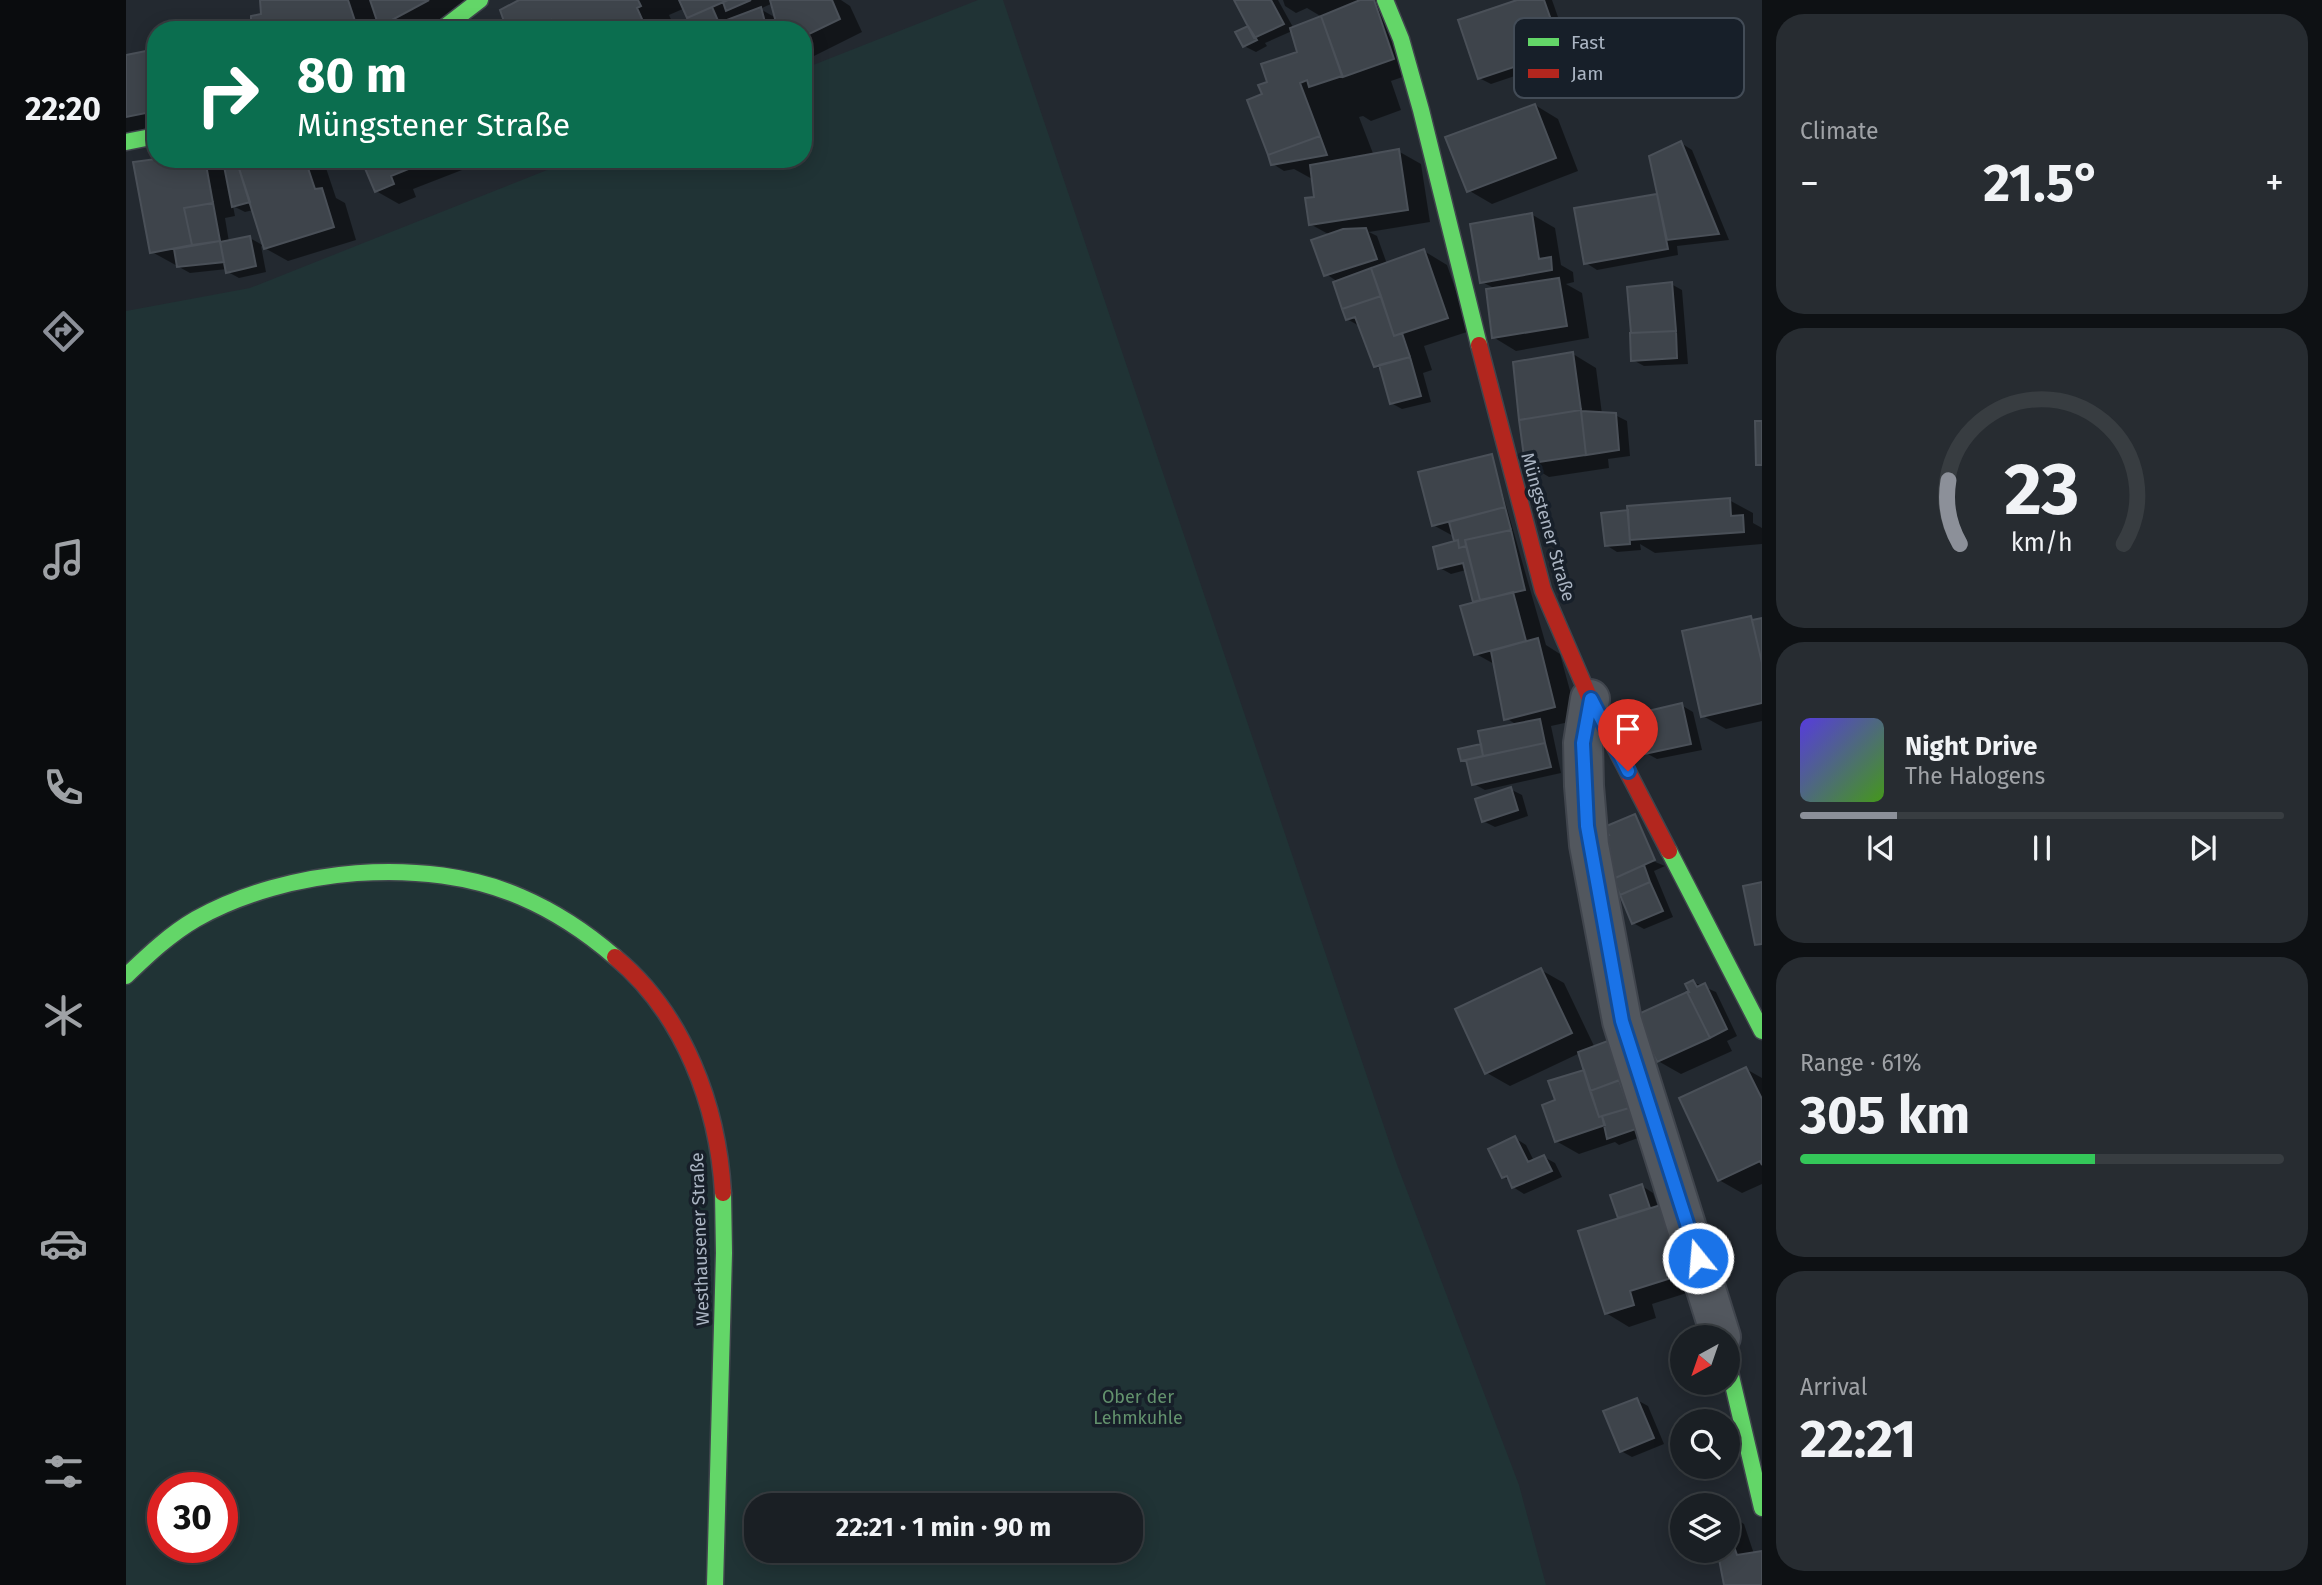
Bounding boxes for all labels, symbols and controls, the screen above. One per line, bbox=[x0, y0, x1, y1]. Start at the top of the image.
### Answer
legend bbox=[1514, 18, 1744, 98]
text: Fast bbox=[1571, 31, 1605, 54]
text: 80 m bbox=[297, 46, 407, 105]
icon: right bbox=[182, 49, 273, 140]
text: Jam bbox=[1571, 62, 1603, 85]
text: 22:20 bbox=[25, 90, 101, 128]
text: Müngstener Straße bbox=[297, 106, 570, 144]
text: Climate bbox=[1800, 117, 1879, 145]
text: 21.5° bbox=[1983, 152, 2101, 215]
text: − bbox=[1800, 160, 1819, 206]
text: + bbox=[2265, 160, 2284, 206]
icon: directions bbox=[39, 307, 88, 356]
text: 23 bbox=[2004, 447, 2080, 534]
street label: Müngstener Straße bbox=[1516, 450, 1580, 604]
text: km/h bbox=[2011, 528, 2073, 558]
icon: music bbox=[39, 535, 88, 584]
pin bbox=[1598, 699, 1658, 771]
icon: arrive bbox=[1609, 710, 1647, 748]
text: Night Drive bbox=[1905, 731, 2037, 762]
text: The Halogens bbox=[1905, 762, 2045, 790]
icon: phone bbox=[39, 763, 88, 812]
icon: previous bbox=[1862, 829, 1900, 867]
icon: pause bbox=[2023, 829, 2061, 867]
icon: next bbox=[2184, 829, 2222, 867]
icon: climate bbox=[39, 991, 88, 1040]
text: Range · 61% bbox=[1800, 1049, 1922, 1077]
text: 305 km bbox=[1800, 1084, 1970, 1147]
street label: Westhausener Straße bbox=[686, 1152, 714, 1326]
icon: car bbox=[39, 1219, 88, 1268]
position arrow bbox=[1661, 1221, 1735, 1295]
north arrow bbox=[1670, 1325, 1740, 1395]
map controls bbox=[1670, 1325, 1740, 1563]
text: Arrival bbox=[1800, 1373, 1867, 1401]
park label: Ober der Lehmkuhle bbox=[1093, 1386, 1183, 1429]
text: 22:21 bbox=[1800, 1408, 1916, 1471]
button: search bbox=[1670, 1409, 1740, 1479]
icon: filters bbox=[39, 1447, 88, 1496]
speed limit sign: 30 bbox=[147, 1472, 238, 1563]
button: layers bbox=[1670, 1493, 1740, 1563]
text: 22:21 · 1 min · 90 m bbox=[836, 1512, 1051, 1543]

